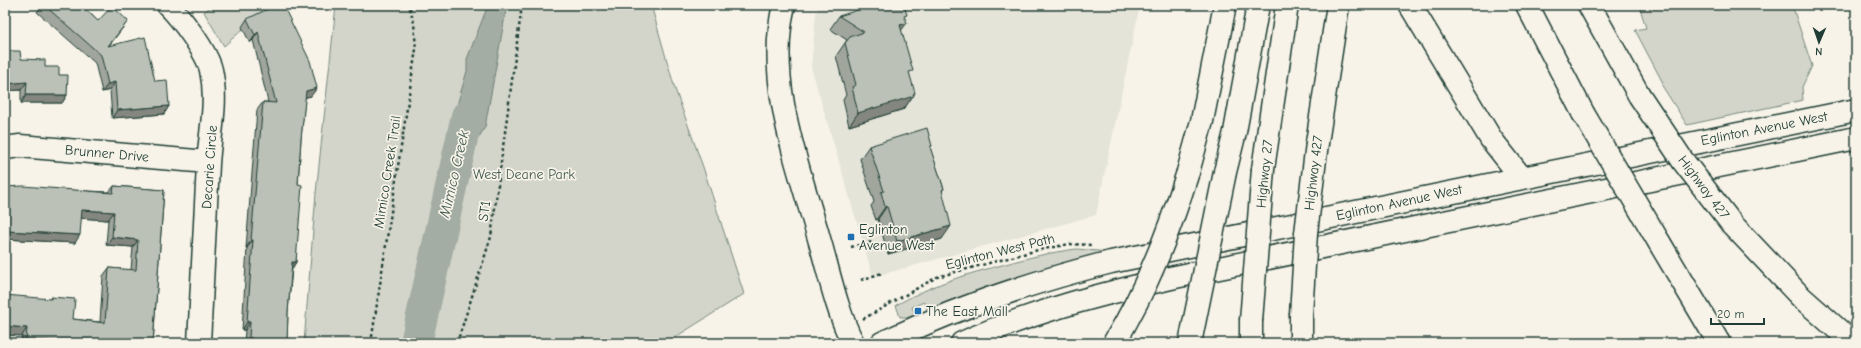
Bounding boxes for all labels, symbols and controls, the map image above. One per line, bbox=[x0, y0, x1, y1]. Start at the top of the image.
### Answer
north arrow bbox=[1799, 22, 1839, 62]
text: N bbox=[1815, 45, 1822, 58]
street label: Eglinton Avenue West bbox=[1699, 108, 1830, 149]
street label: Mimico Creek Trail bbox=[370, 114, 405, 230]
street label: Decarie Circle bbox=[198, 125, 221, 210]
water label: Mimico Creek bbox=[435, 128, 473, 220]
street label: Highway 427 bbox=[1300, 134, 1327, 211]
street label: Highway 27 bbox=[1252, 139, 1277, 209]
street label: Brunner Drive bbox=[64, 141, 150, 166]
street label: Highway 427 bbox=[1674, 152, 1733, 223]
park label: West Deane Park bbox=[473, 166, 575, 183]
street label: Eglinton Avenue West bbox=[1334, 181, 1465, 224]
street label: ST1 bbox=[475, 200, 494, 222]
place label: Eglinton Avenue West bbox=[859, 221, 935, 254]
street label: Eglinton West Path bbox=[944, 230, 1056, 273]
marker: Eglinton Avenue West bbox=[846, 232, 856, 242]
scale bar bbox=[1711, 300, 1764, 326]
place label: The East Mall bbox=[926, 303, 1008, 320]
marker: The East Mall bbox=[913, 306, 923, 316]
text: 20 m bbox=[1717, 307, 1745, 321]

